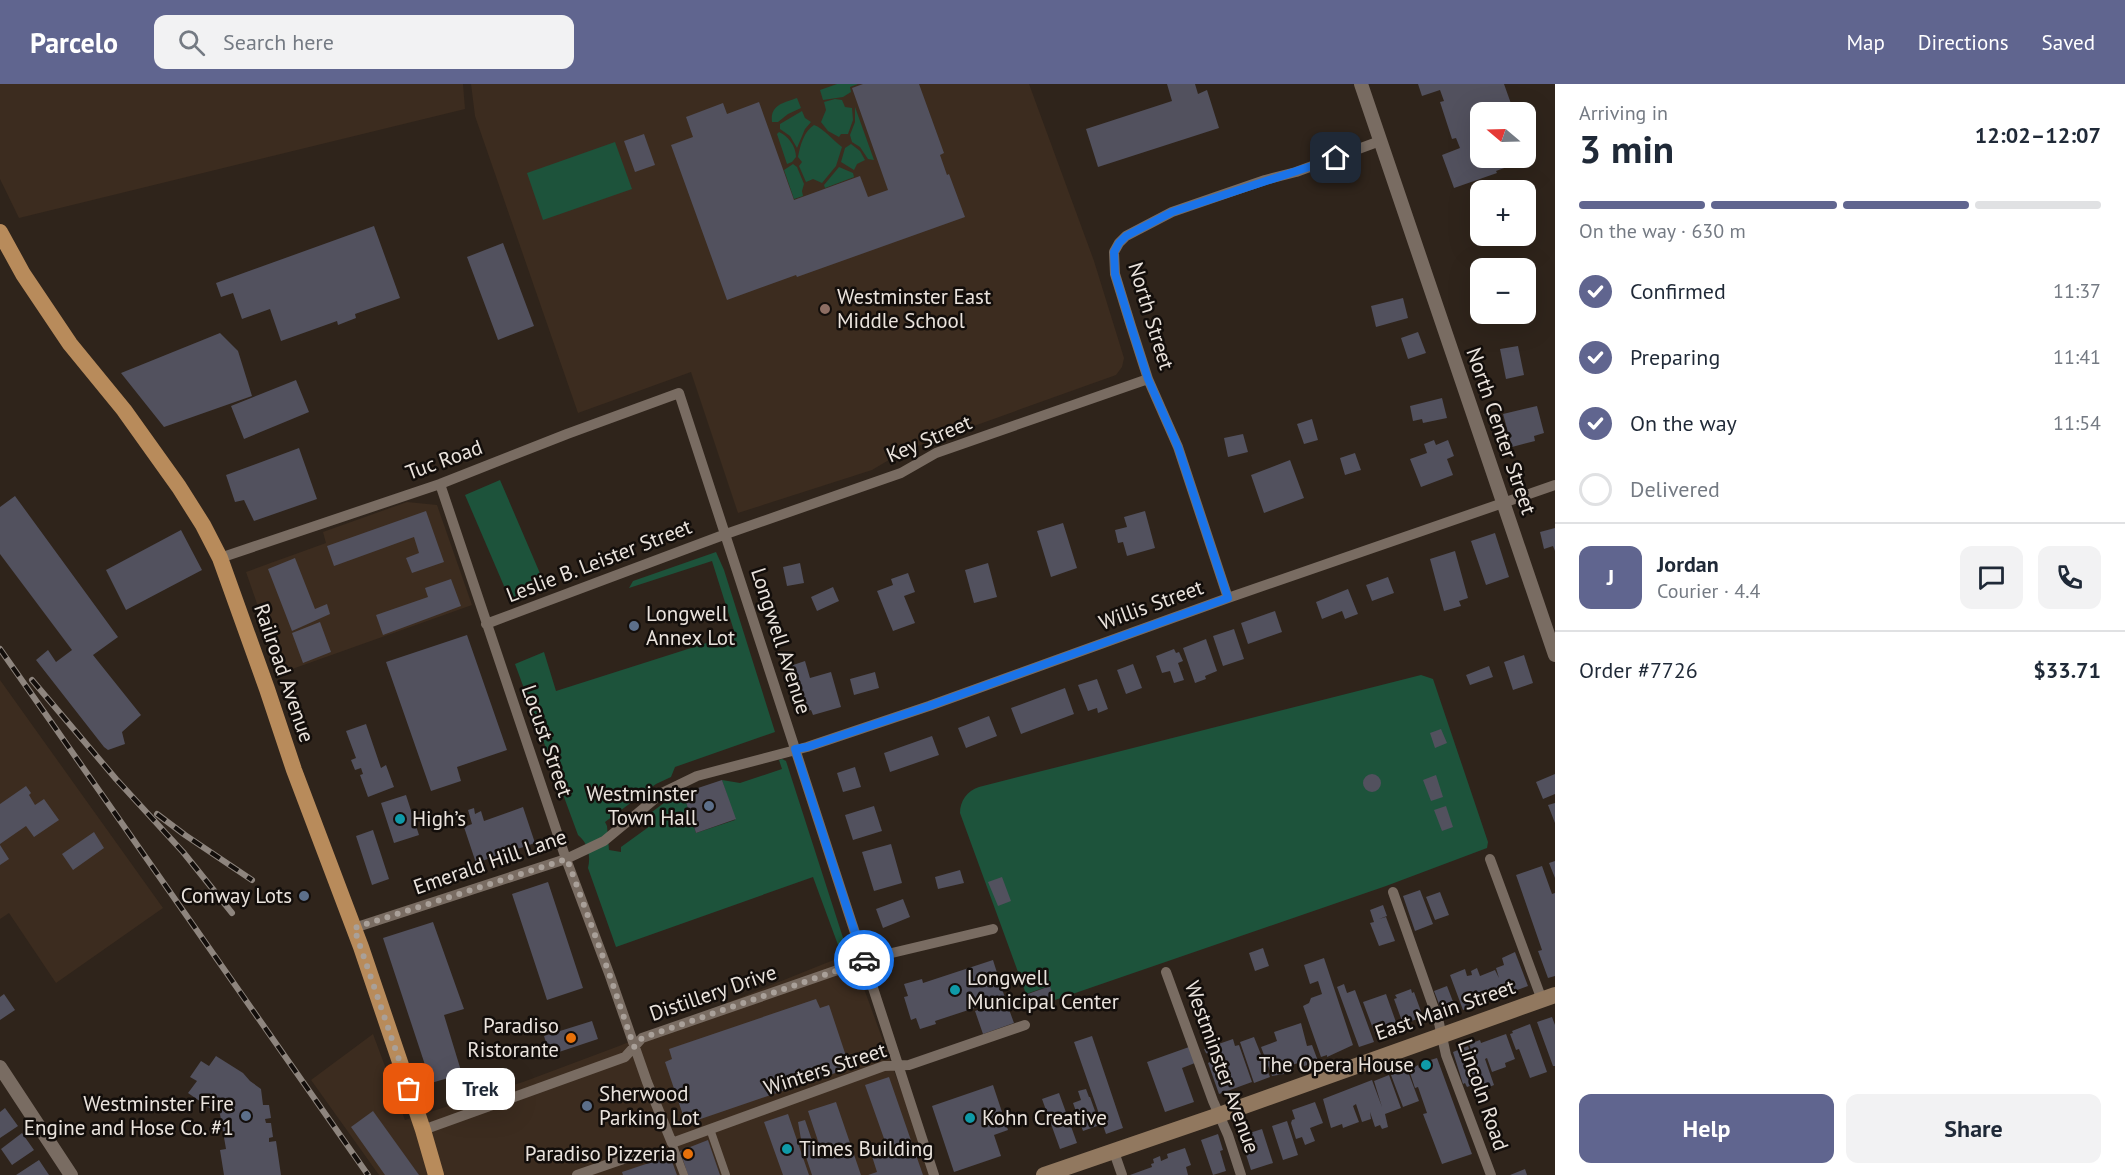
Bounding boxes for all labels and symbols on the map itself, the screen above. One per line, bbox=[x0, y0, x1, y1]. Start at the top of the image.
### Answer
north arrow bbox=[1470, 102, 1536, 168]
pin bbox=[1310, 132, 1361, 183]
street label: North Street bbox=[1122, 259, 1181, 373]
place label: Westminster East Middle School bbox=[837, 283, 991, 334]
marker: Westminster East Middle School bbox=[818, 302, 832, 316]
street label: North Center Street bbox=[1460, 344, 1543, 518]
street label: Key Street bbox=[882, 408, 976, 469]
street label: Tuc Road bbox=[402, 433, 486, 486]
street label: Leslie B. Leister Street bbox=[502, 513, 695, 608]
street label: Longwell Avenue bbox=[745, 564, 818, 717]
street label: Willis Street bbox=[1095, 573, 1207, 636]
street label: Railroad Avenue bbox=[248, 600, 321, 746]
place label: Longwell Annex Lot bbox=[646, 600, 735, 651]
marker: Longwell Annex Lot bbox=[627, 619, 641, 633]
street label: Locust Street bbox=[516, 681, 579, 800]
place label: Westminster Town Hall bbox=[586, 780, 697, 831]
marker: Westminster Town Hall bbox=[702, 799, 716, 813]
place label: High’s bbox=[412, 805, 466, 832]
marker: High’s bbox=[393, 812, 407, 826]
street label: Emerald Hill Lane bbox=[410, 823, 570, 900]
place label: Conway Lots bbox=[181, 882, 292, 909]
marker: Conway Lots bbox=[297, 889, 311, 903]
courier bbox=[834, 930, 894, 990]
street label: Distillery Drive bbox=[646, 958, 780, 1027]
place label: Longwell Municipal Center bbox=[967, 964, 1119, 1015]
street label: East Main Street bbox=[1371, 973, 1519, 1046]
street label: Westminster Avenue bbox=[1179, 977, 1266, 1157]
marker: Longwell Municipal Center bbox=[948, 983, 962, 997]
place label: Paradiso Ristorante bbox=[467, 1012, 559, 1063]
marker: Paradiso Ristorante bbox=[564, 1031, 578, 1045]
street label: Winters Street bbox=[760, 1036, 890, 1101]
street label: Lincoln Road bbox=[1452, 1036, 1515, 1154]
place label: The Opera House bbox=[1259, 1051, 1414, 1078]
marker: The Opera House bbox=[1419, 1058, 1433, 1072]
pin bbox=[383, 1063, 434, 1114]
callout: Trek bbox=[445, 1068, 514, 1110]
place label: Sherwood Parking Lot bbox=[599, 1080, 700, 1131]
place label: Westminster Fire Engine and Hose Co. #1 bbox=[24, 1090, 234, 1141]
marker: Sherwood Parking Lot bbox=[580, 1099, 594, 1113]
place label: Kohn Creative bbox=[982, 1104, 1107, 1131]
marker: Westminster Fire Engine and Hose Co. #1 bbox=[239, 1109, 253, 1123]
marker: Kohn Creative bbox=[963, 1111, 977, 1125]
place label: Times Building bbox=[799, 1135, 933, 1162]
place label: Paradiso Pizzeria bbox=[525, 1140, 676, 1167]
marker: Times Building bbox=[780, 1142, 794, 1156]
marker: Paradiso Pizzeria bbox=[681, 1147, 695, 1161]

